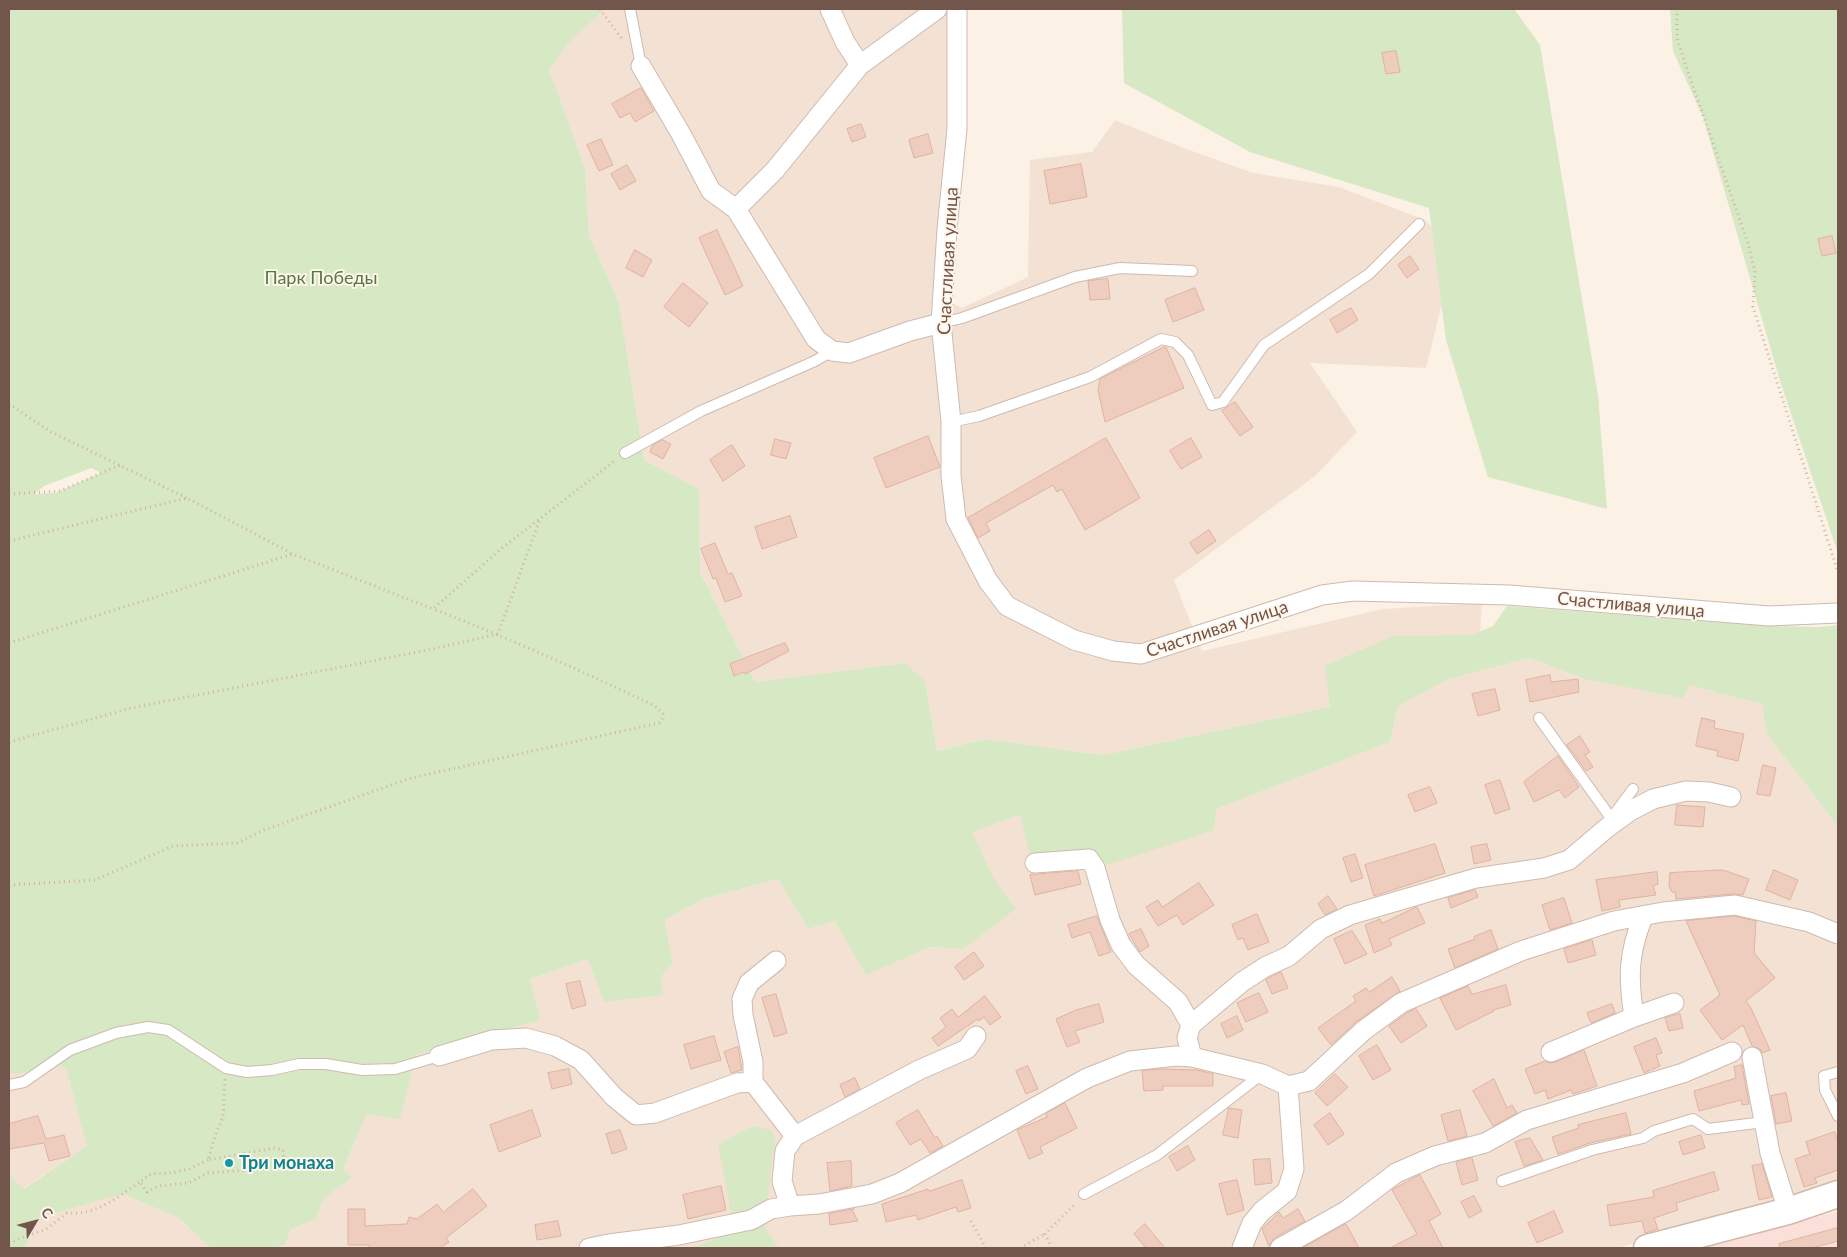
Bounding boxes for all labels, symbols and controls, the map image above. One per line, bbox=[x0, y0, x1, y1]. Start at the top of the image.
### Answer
street label: Счастливая улица bbox=[933, 187, 963, 335]
park label: Парк Победы bbox=[264, 267, 378, 289]
street label: Счастливая улица bbox=[1556, 588, 1706, 622]
street label: Счастливая улица bbox=[1143, 596, 1291, 662]
place label: Три монаха bbox=[239, 1152, 334, 1174]
marker: Три монаха bbox=[223, 1157, 235, 1169]
north arrow bbox=[10, 1197, 60, 1247]
text: С bbox=[38, 1204, 57, 1221]

